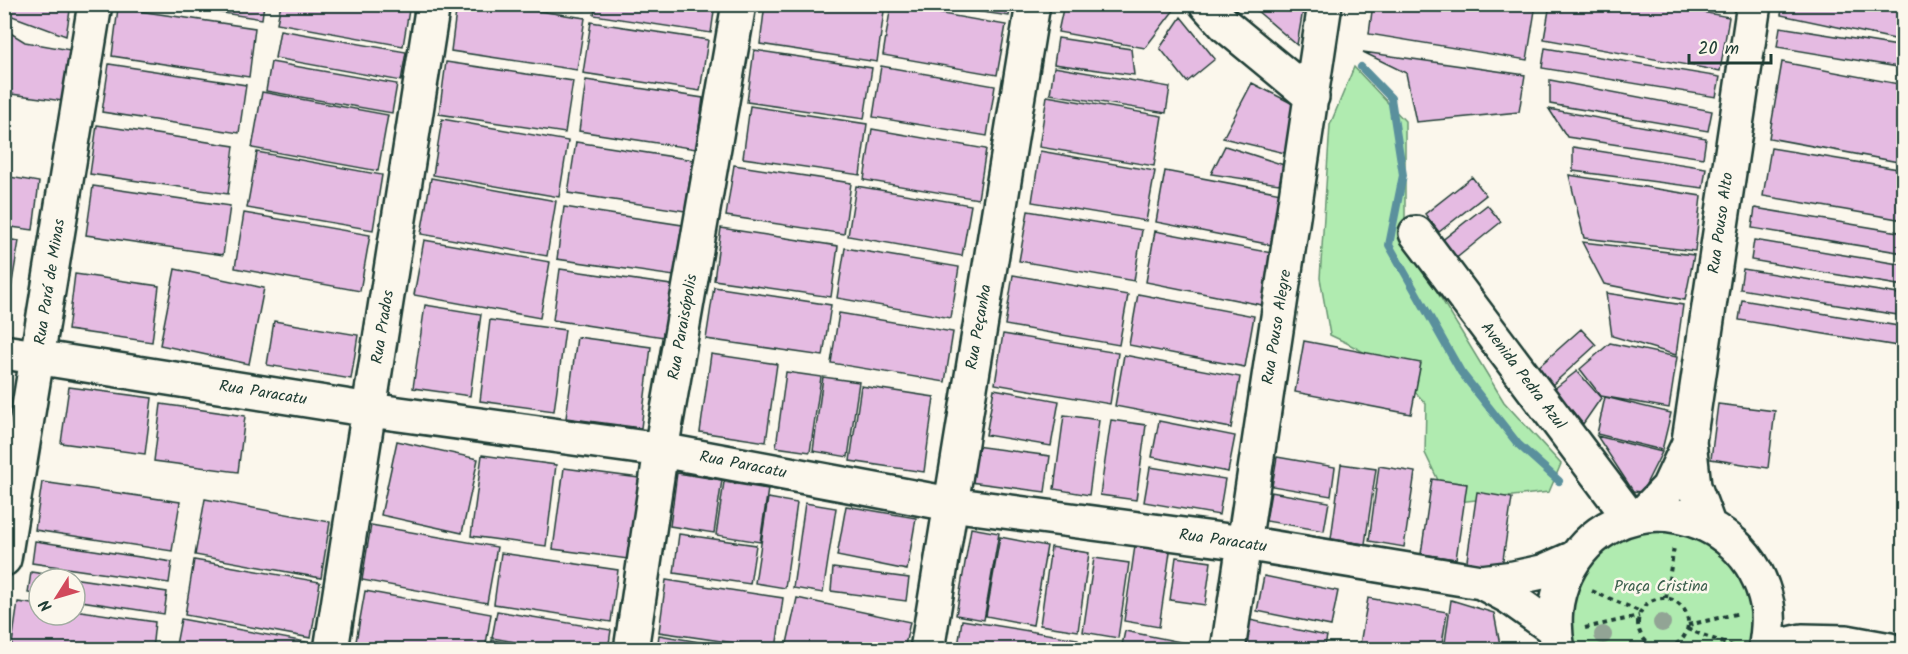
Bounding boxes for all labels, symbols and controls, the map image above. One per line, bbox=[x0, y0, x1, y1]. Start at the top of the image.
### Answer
scale bar bbox=[1689, 27, 1772, 65]
text: 20 m bbox=[1698, 35, 1739, 64]
street label: Rua Pouso Alto bbox=[1702, 171, 1740, 275]
street label: Rua Pará de Minas bbox=[28, 217, 72, 347]
street label: Rua Pouso Alegre bbox=[1256, 268, 1298, 386]
street label: Rua Paraisópolis bbox=[661, 272, 705, 382]
street label: Rua Peçanha bbox=[959, 282, 999, 372]
street label: Rua Prados bbox=[365, 288, 401, 366]
street label: Avenida Pedra Azul bbox=[1474, 317, 1572, 435]
street label: Rua Paracatu bbox=[217, 374, 309, 412]
street label: Rua Paracatu bbox=[697, 444, 789, 486]
street label: Rua Paracatu bbox=[1177, 522, 1269, 560]
north arrow bbox=[27, 567, 87, 627]
park label: Praça Cristina bbox=[1614, 574, 1708, 599]
text: N bbox=[33, 594, 59, 617]

